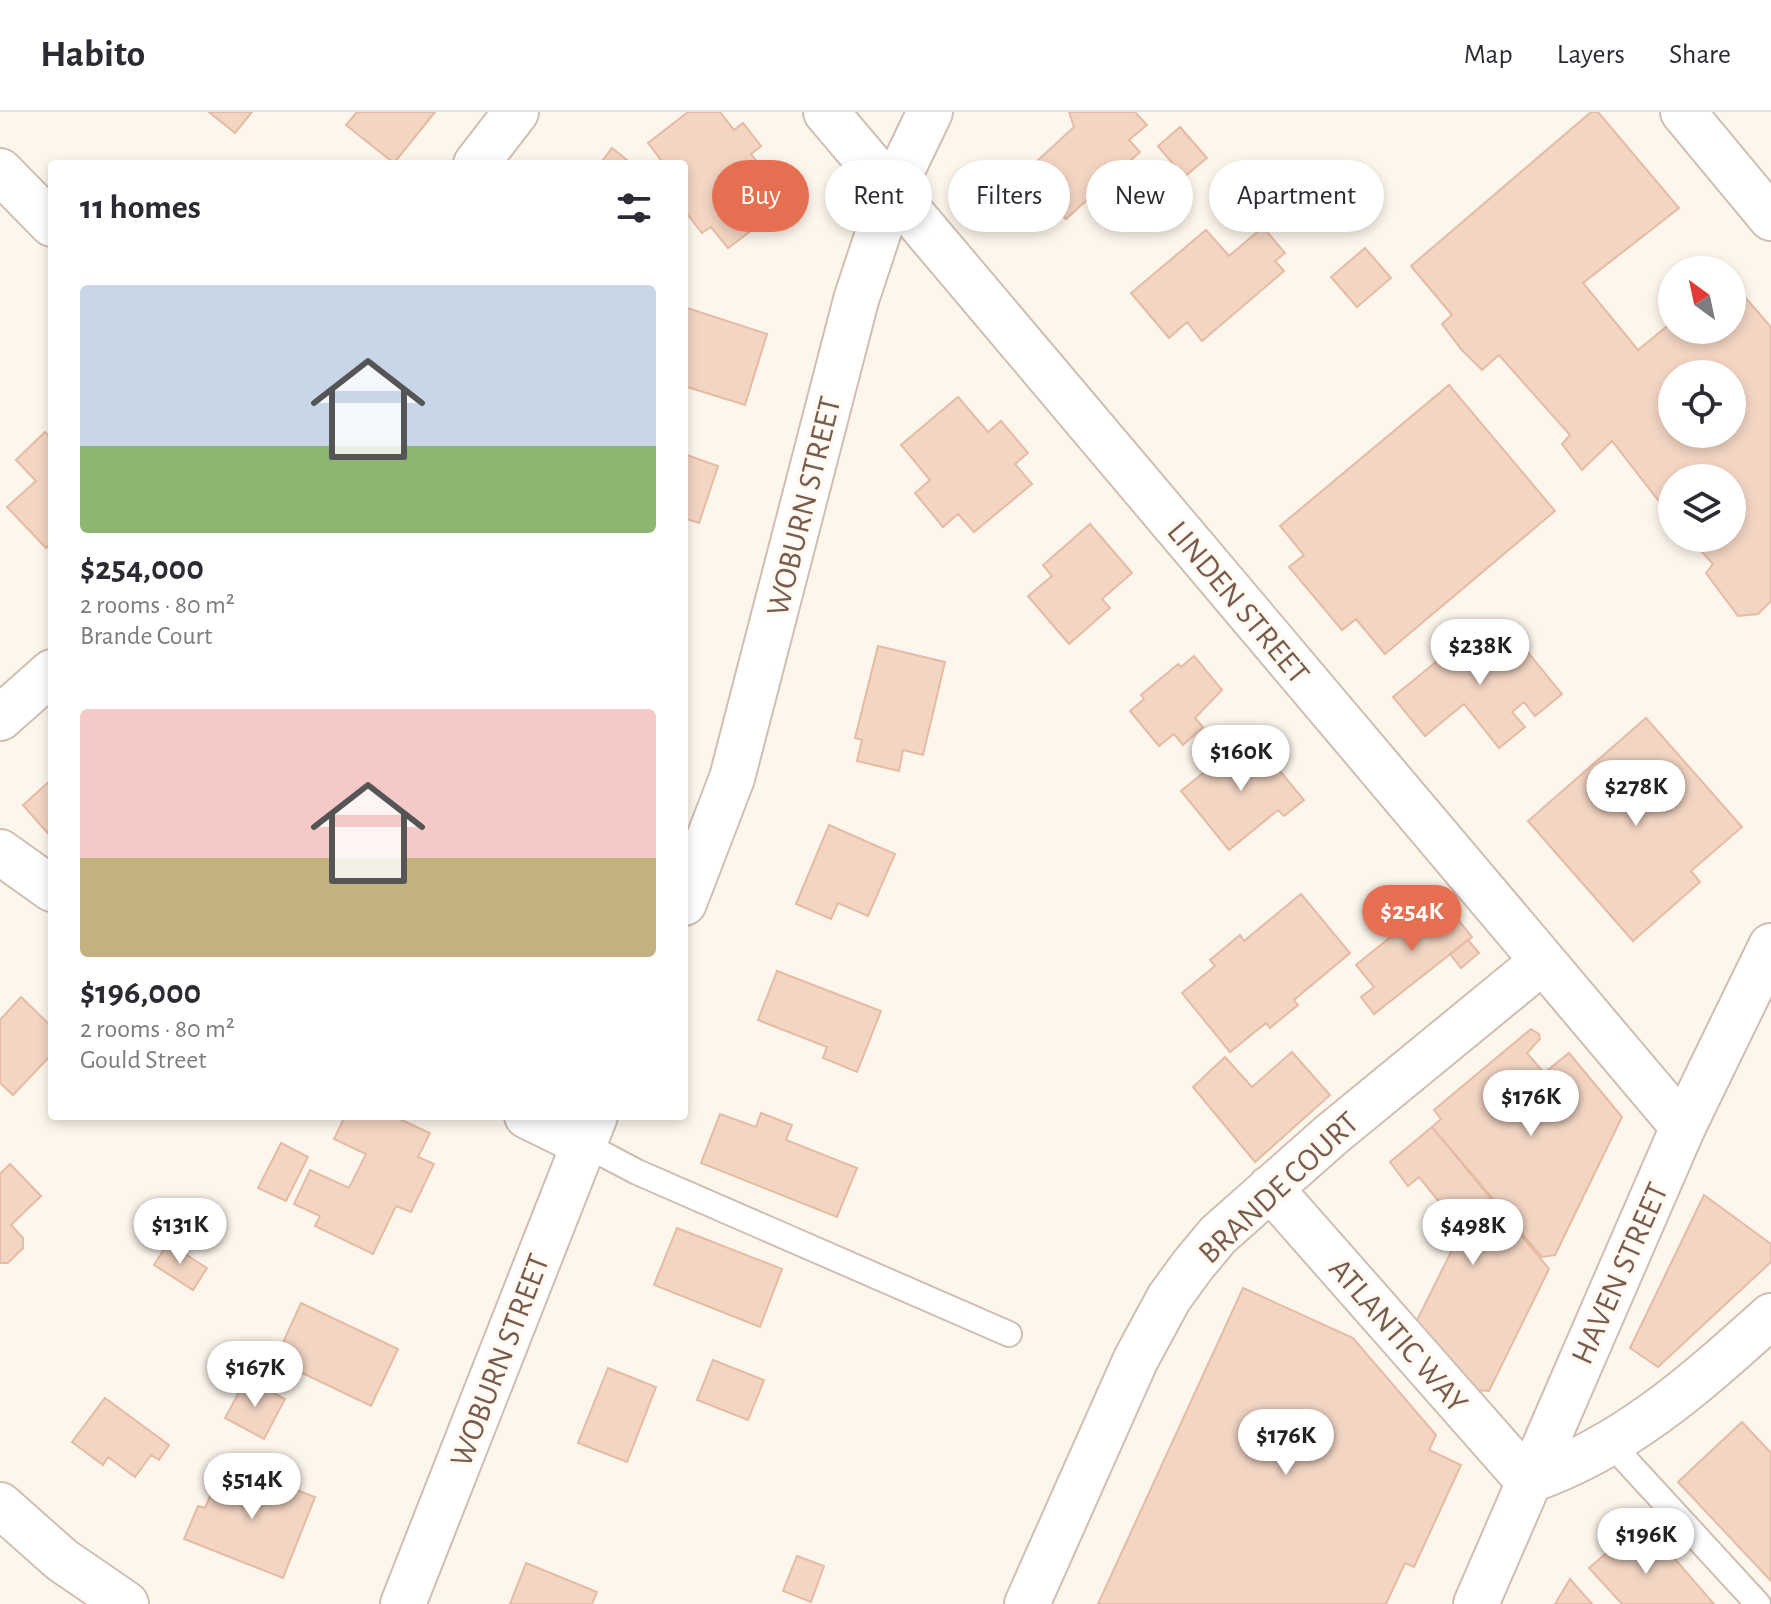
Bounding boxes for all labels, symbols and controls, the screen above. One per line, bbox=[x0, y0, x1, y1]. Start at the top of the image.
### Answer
text: Habito bbox=[40, 36, 145, 74]
text: Map bbox=[1464, 41, 1513, 69]
text: Layers bbox=[1557, 41, 1625, 69]
text: Share bbox=[1669, 41, 1731, 69]
chip: Buy bbox=[712, 160, 809, 232]
chip: Rent bbox=[825, 160, 932, 232]
chip: Filters bbox=[948, 160, 1070, 232]
chip: New bbox=[1086, 160, 1193, 232]
chip: Apartment bbox=[1209, 160, 1384, 232]
icon: filters bbox=[612, 186, 656, 230]
text: 11 homes bbox=[80, 191, 201, 225]
north arrow bbox=[1658, 256, 1746, 344]
map controls bbox=[1658, 256, 1746, 552]
icon: home bbox=[296, 337, 440, 481]
button: locate bbox=[1658, 360, 1746, 448]
street label: WOBURN STREET bbox=[761, 393, 847, 619]
button: layers bbox=[1658, 464, 1746, 552]
street label: LINDEN STREET bbox=[1161, 515, 1315, 690]
text: $254,000 bbox=[80, 552, 204, 586]
text: 2 rooms · 80 m² bbox=[80, 592, 235, 618]
pin: $238K bbox=[1424, 619, 1536, 687]
text: Brande Court bbox=[80, 623, 212, 649]
text: $238K bbox=[1448, 632, 1512, 658]
pin: $160K bbox=[1185, 725, 1297, 793]
text: $160K bbox=[1210, 738, 1272, 764]
pin: $278K bbox=[1580, 760, 1692, 828]
icon: home bbox=[296, 761, 440, 905]
text: $278K bbox=[1604, 773, 1668, 799]
pin: $254K bbox=[1356, 885, 1468, 953]
text: $254K bbox=[1380, 898, 1444, 924]
text: $196,000 bbox=[80, 976, 201, 1010]
text: 2 rooms · 80 m² bbox=[80, 1016, 235, 1042]
text: Gould Street bbox=[80, 1047, 207, 1073]
pin: $176K bbox=[1475, 1070, 1587, 1138]
text: $176K bbox=[1501, 1083, 1561, 1109]
street label: BRANDE COURT bbox=[1192, 1106, 1365, 1270]
street label: HAVEN STREET bbox=[1566, 1178, 1674, 1369]
pin: $131K bbox=[124, 1198, 236, 1266]
pin: $498K bbox=[1417, 1199, 1529, 1267]
text: $131K bbox=[152, 1211, 208, 1237]
text: $498K bbox=[1440, 1212, 1506, 1238]
street label: WOBURN STREET bbox=[445, 1249, 555, 1471]
street label: ATLANTIC WAY bbox=[1323, 1252, 1474, 1419]
pin: $167K bbox=[199, 1341, 311, 1409]
text: $167K bbox=[225, 1354, 285, 1380]
pin: $176K bbox=[1230, 1409, 1342, 1477]
text: $176K bbox=[1256, 1422, 1316, 1448]
pin: $514K bbox=[196, 1453, 308, 1521]
text: $514K bbox=[222, 1466, 282, 1492]
pin: $196K bbox=[1590, 1508, 1702, 1576]
text: $196K bbox=[1615, 1521, 1677, 1547]

